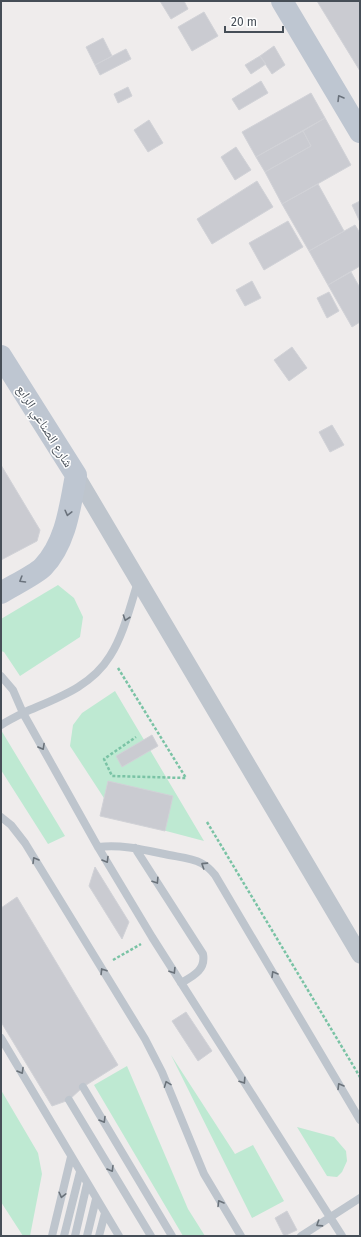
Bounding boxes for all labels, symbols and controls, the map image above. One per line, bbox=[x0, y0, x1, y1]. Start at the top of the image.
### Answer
scale bar bbox=[225, 8, 283, 34]
text: 20 m bbox=[231, 15, 257, 29]
one-way arrow bbox=[337, 95, 345, 102]
street label: شارع الصناعي الرابع bbox=[11, 382, 76, 472]
one-way arrow bbox=[65, 510, 73, 517]
one-way arrow bbox=[19, 576, 26, 583]
one-way arrow bbox=[122, 614, 130, 621]
one-way arrow bbox=[38, 743, 45, 750]
one-way arrow bbox=[101, 856, 108, 863]
one-way arrow bbox=[33, 858, 40, 865]
one-way arrow bbox=[202, 863, 209, 870]
one-way arrow bbox=[151, 877, 159, 884]
one-way arrow bbox=[169, 967, 176, 974]
one-way arrow bbox=[100, 968, 108, 975]
one-way arrow bbox=[271, 971, 279, 978]
one-way arrow bbox=[16, 1067, 23, 1075]
one-way arrow bbox=[239, 1077, 246, 1084]
one-way arrow bbox=[163, 1081, 171, 1088]
one-way arrow bbox=[338, 1083, 345, 1090]
one-way arrow bbox=[99, 1116, 106, 1123]
one-way arrow bbox=[106, 1165, 114, 1172]
one-way arrow bbox=[58, 1191, 67, 1198]
one-way arrow bbox=[218, 1200, 225, 1207]
one-way arrow bbox=[316, 1220, 323, 1227]

